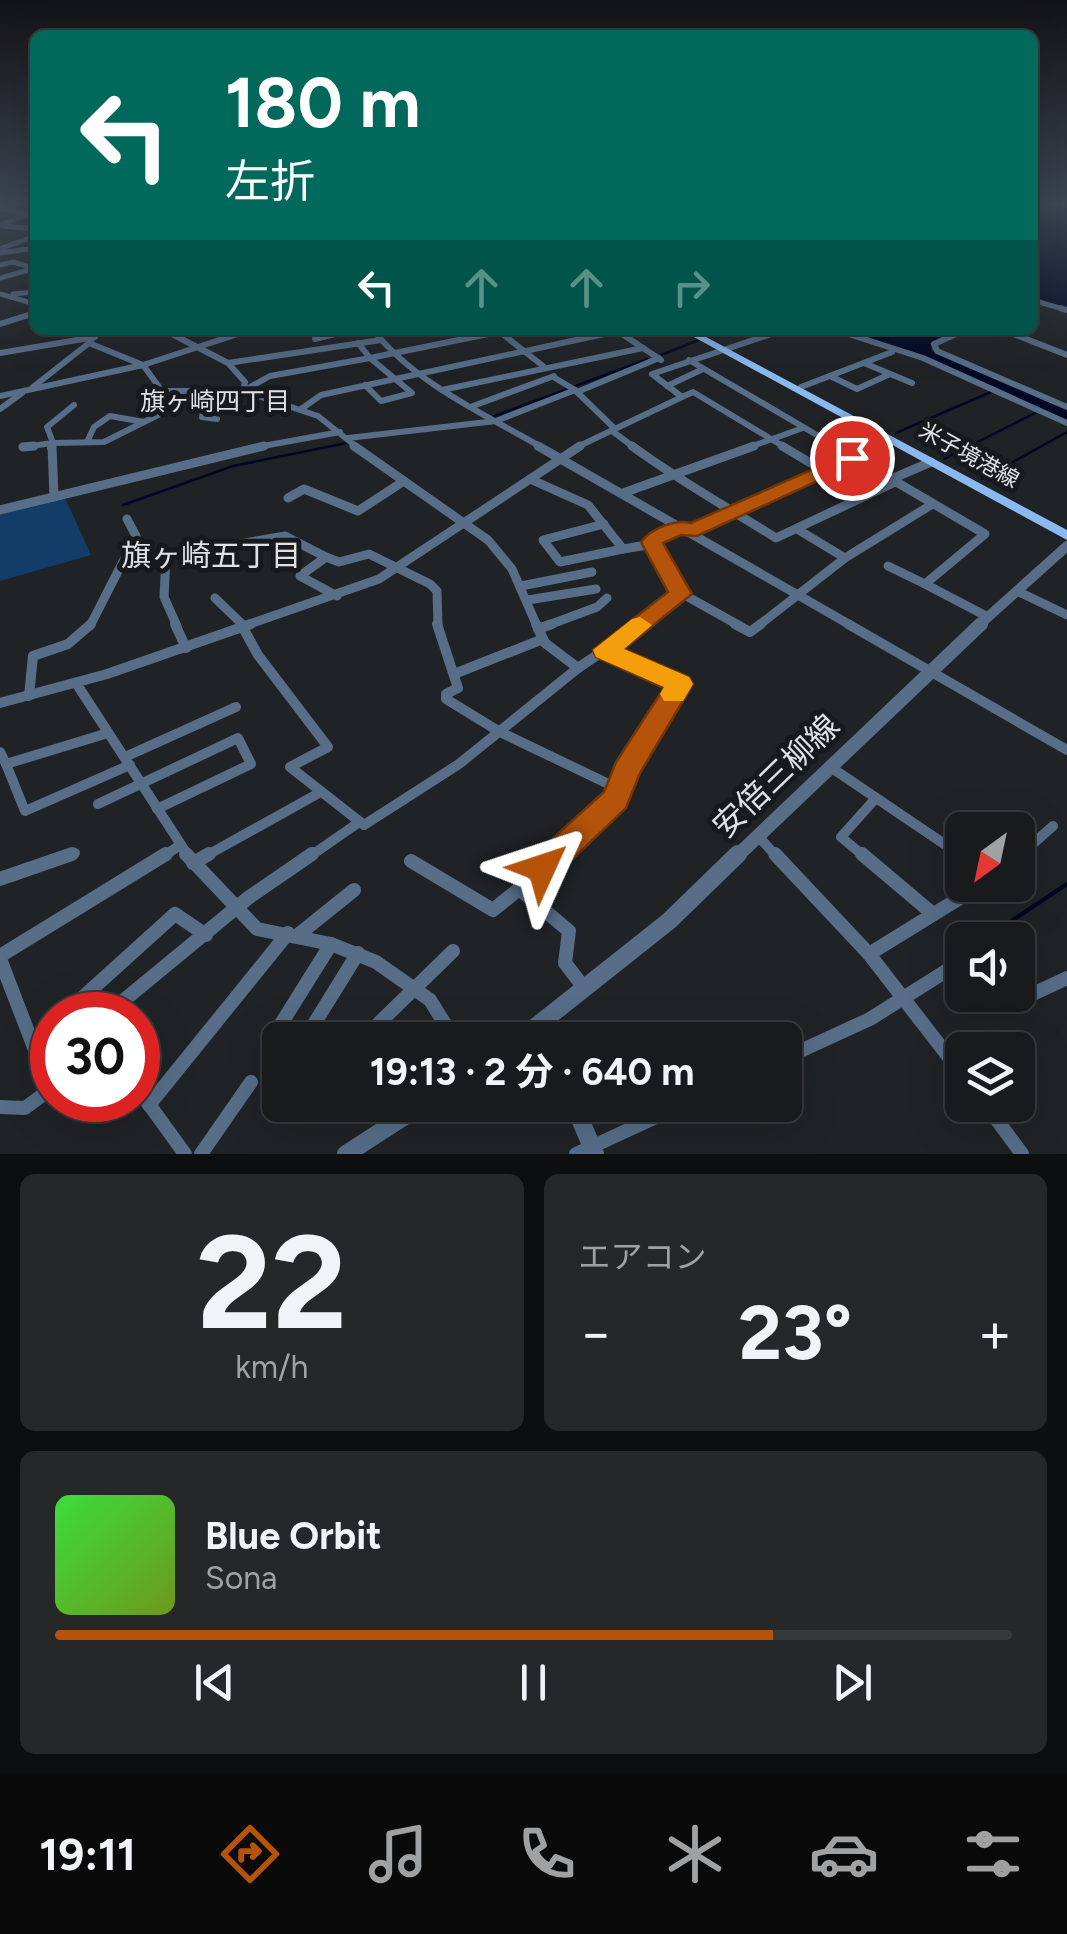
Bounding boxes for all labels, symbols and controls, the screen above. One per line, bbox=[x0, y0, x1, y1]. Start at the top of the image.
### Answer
text: 180 m bbox=[225, 60, 420, 145]
icon: left bbox=[60, 70, 190, 200]
text: 左折 bbox=[225, 154, 315, 208]
icon: left bbox=[349, 260, 404, 315]
icon: ahead bbox=[454, 260, 509, 315]
icon: ahead bbox=[559, 260, 614, 315]
icon: right bbox=[664, 260, 719, 315]
district label: 旗ヶ崎四丁目 bbox=[140, 386, 290, 416]
pin bbox=[810, 416, 895, 501]
street label: 米子境港線 bbox=[914, 417, 1024, 493]
icon: arrive bbox=[825, 431, 880, 486]
district label: 旗ヶ崎五丁目 bbox=[121, 537, 301, 574]
street label: 安倍三柳線 bbox=[705, 707, 847, 845]
north arrow bbox=[945, 812, 1035, 902]
map controls bbox=[945, 812, 1035, 1122]
position arrow bbox=[490, 816, 594, 920]
button: sound bbox=[945, 922, 1035, 1012]
speed limit sign: 30 bbox=[30, 992, 160, 1122]
button: layers bbox=[945, 1032, 1035, 1122]
text: 19:13 · 2 分 · 640 m bbox=[370, 1049, 694, 1095]
text: 22 bbox=[196, 1205, 347, 1361]
text: エアコン bbox=[579, 1238, 707, 1276]
text: 23° bbox=[739, 1288, 852, 1378]
text: − bbox=[579, 1300, 613, 1366]
text: + bbox=[978, 1300, 1012, 1366]
text: km/h bbox=[235, 1348, 308, 1386]
text: Blue Orbit bbox=[205, 1513, 381, 1559]
text: Sona bbox=[205, 1559, 277, 1597]
icon: previous bbox=[187, 1655, 242, 1710]
icon: pause bbox=[506, 1655, 561, 1710]
icon: next bbox=[825, 1655, 880, 1710]
icon: directions bbox=[215, 1819, 285, 1889]
icon: music bbox=[363, 1819, 433, 1889]
icon: phone bbox=[512, 1819, 582, 1889]
icon: climate bbox=[660, 1819, 730, 1889]
icon: car bbox=[809, 1819, 879, 1889]
icon: filters bbox=[958, 1819, 1028, 1889]
text: 19:11 bbox=[39, 1827, 136, 1881]

